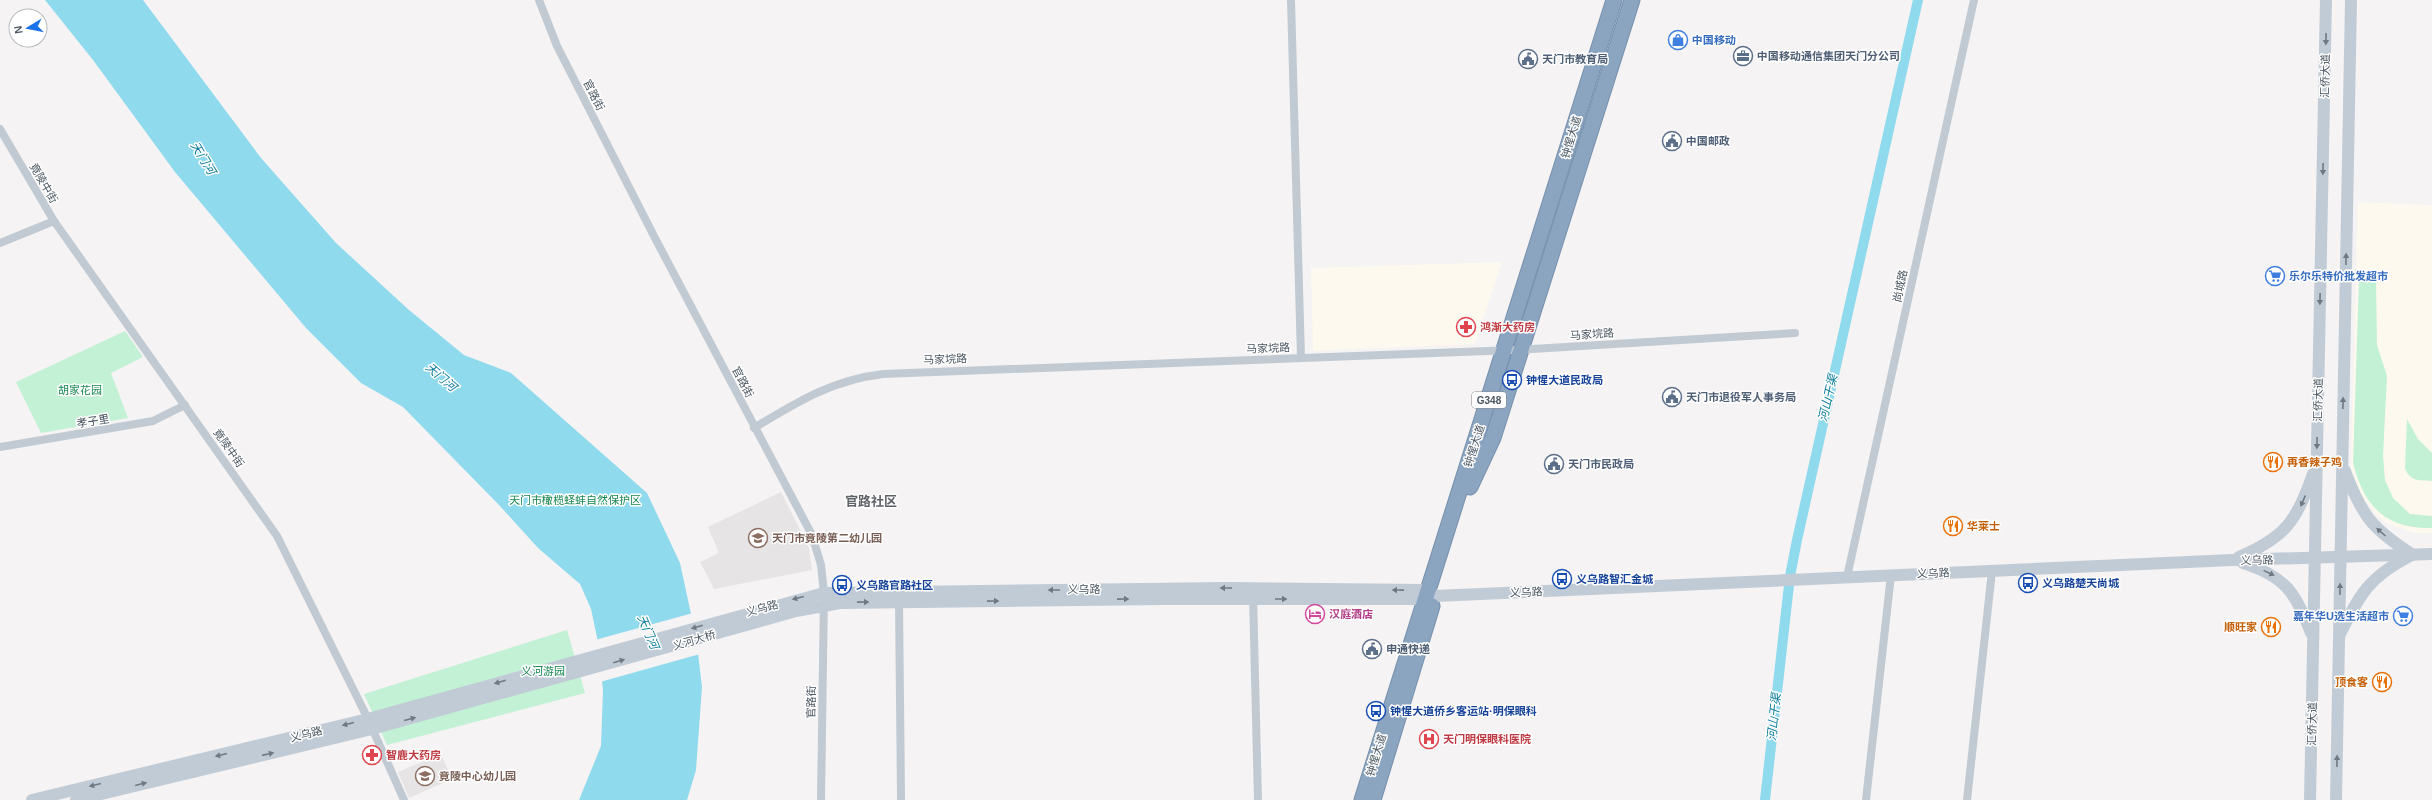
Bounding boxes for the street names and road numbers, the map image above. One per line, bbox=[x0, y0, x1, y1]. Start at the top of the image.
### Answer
street label: 汇侨大道 bbox=[2319, 54, 2331, 98]
street label: 官路街 bbox=[581, 78, 607, 112]
street label: 钟惺大道 bbox=[1559, 114, 1583, 160]
street label: 竟陵中街 bbox=[28, 161, 60, 205]
street label: 尚城路 bbox=[1891, 269, 1909, 303]
street label: 马家垸路 bbox=[1570, 326, 1614, 342]
street label: 马家垸路 bbox=[1246, 341, 1290, 355]
street label: 马家垸路 bbox=[923, 352, 967, 366]
street label: 官路街 bbox=[730, 365, 756, 399]
street label: 汇侨大道 bbox=[2312, 378, 2324, 422]
road number: G348 bbox=[1472, 392, 1506, 408]
street label: 孝子里 bbox=[76, 412, 110, 430]
street label: 钟惺大道 bbox=[1461, 423, 1487, 469]
street label: 竟陵中街 bbox=[211, 427, 247, 469]
street label: 义乌路 bbox=[2240, 554, 2274, 566]
street label: 义乌路 bbox=[1916, 566, 1950, 580]
street label: 义乌路 bbox=[1068, 583, 1101, 595]
street label: 义乌路 bbox=[1509, 585, 1543, 599]
street label: 义乌路 bbox=[745, 598, 779, 618]
street label: 义河大桥 bbox=[671, 628, 717, 652]
street label: 官路街 bbox=[805, 685, 817, 719]
street label: 汇侨大道 bbox=[2306, 702, 2318, 746]
street label: 义乌路 bbox=[289, 724, 323, 744]
street label: 钟惺大道 bbox=[1364, 732, 1388, 778]

